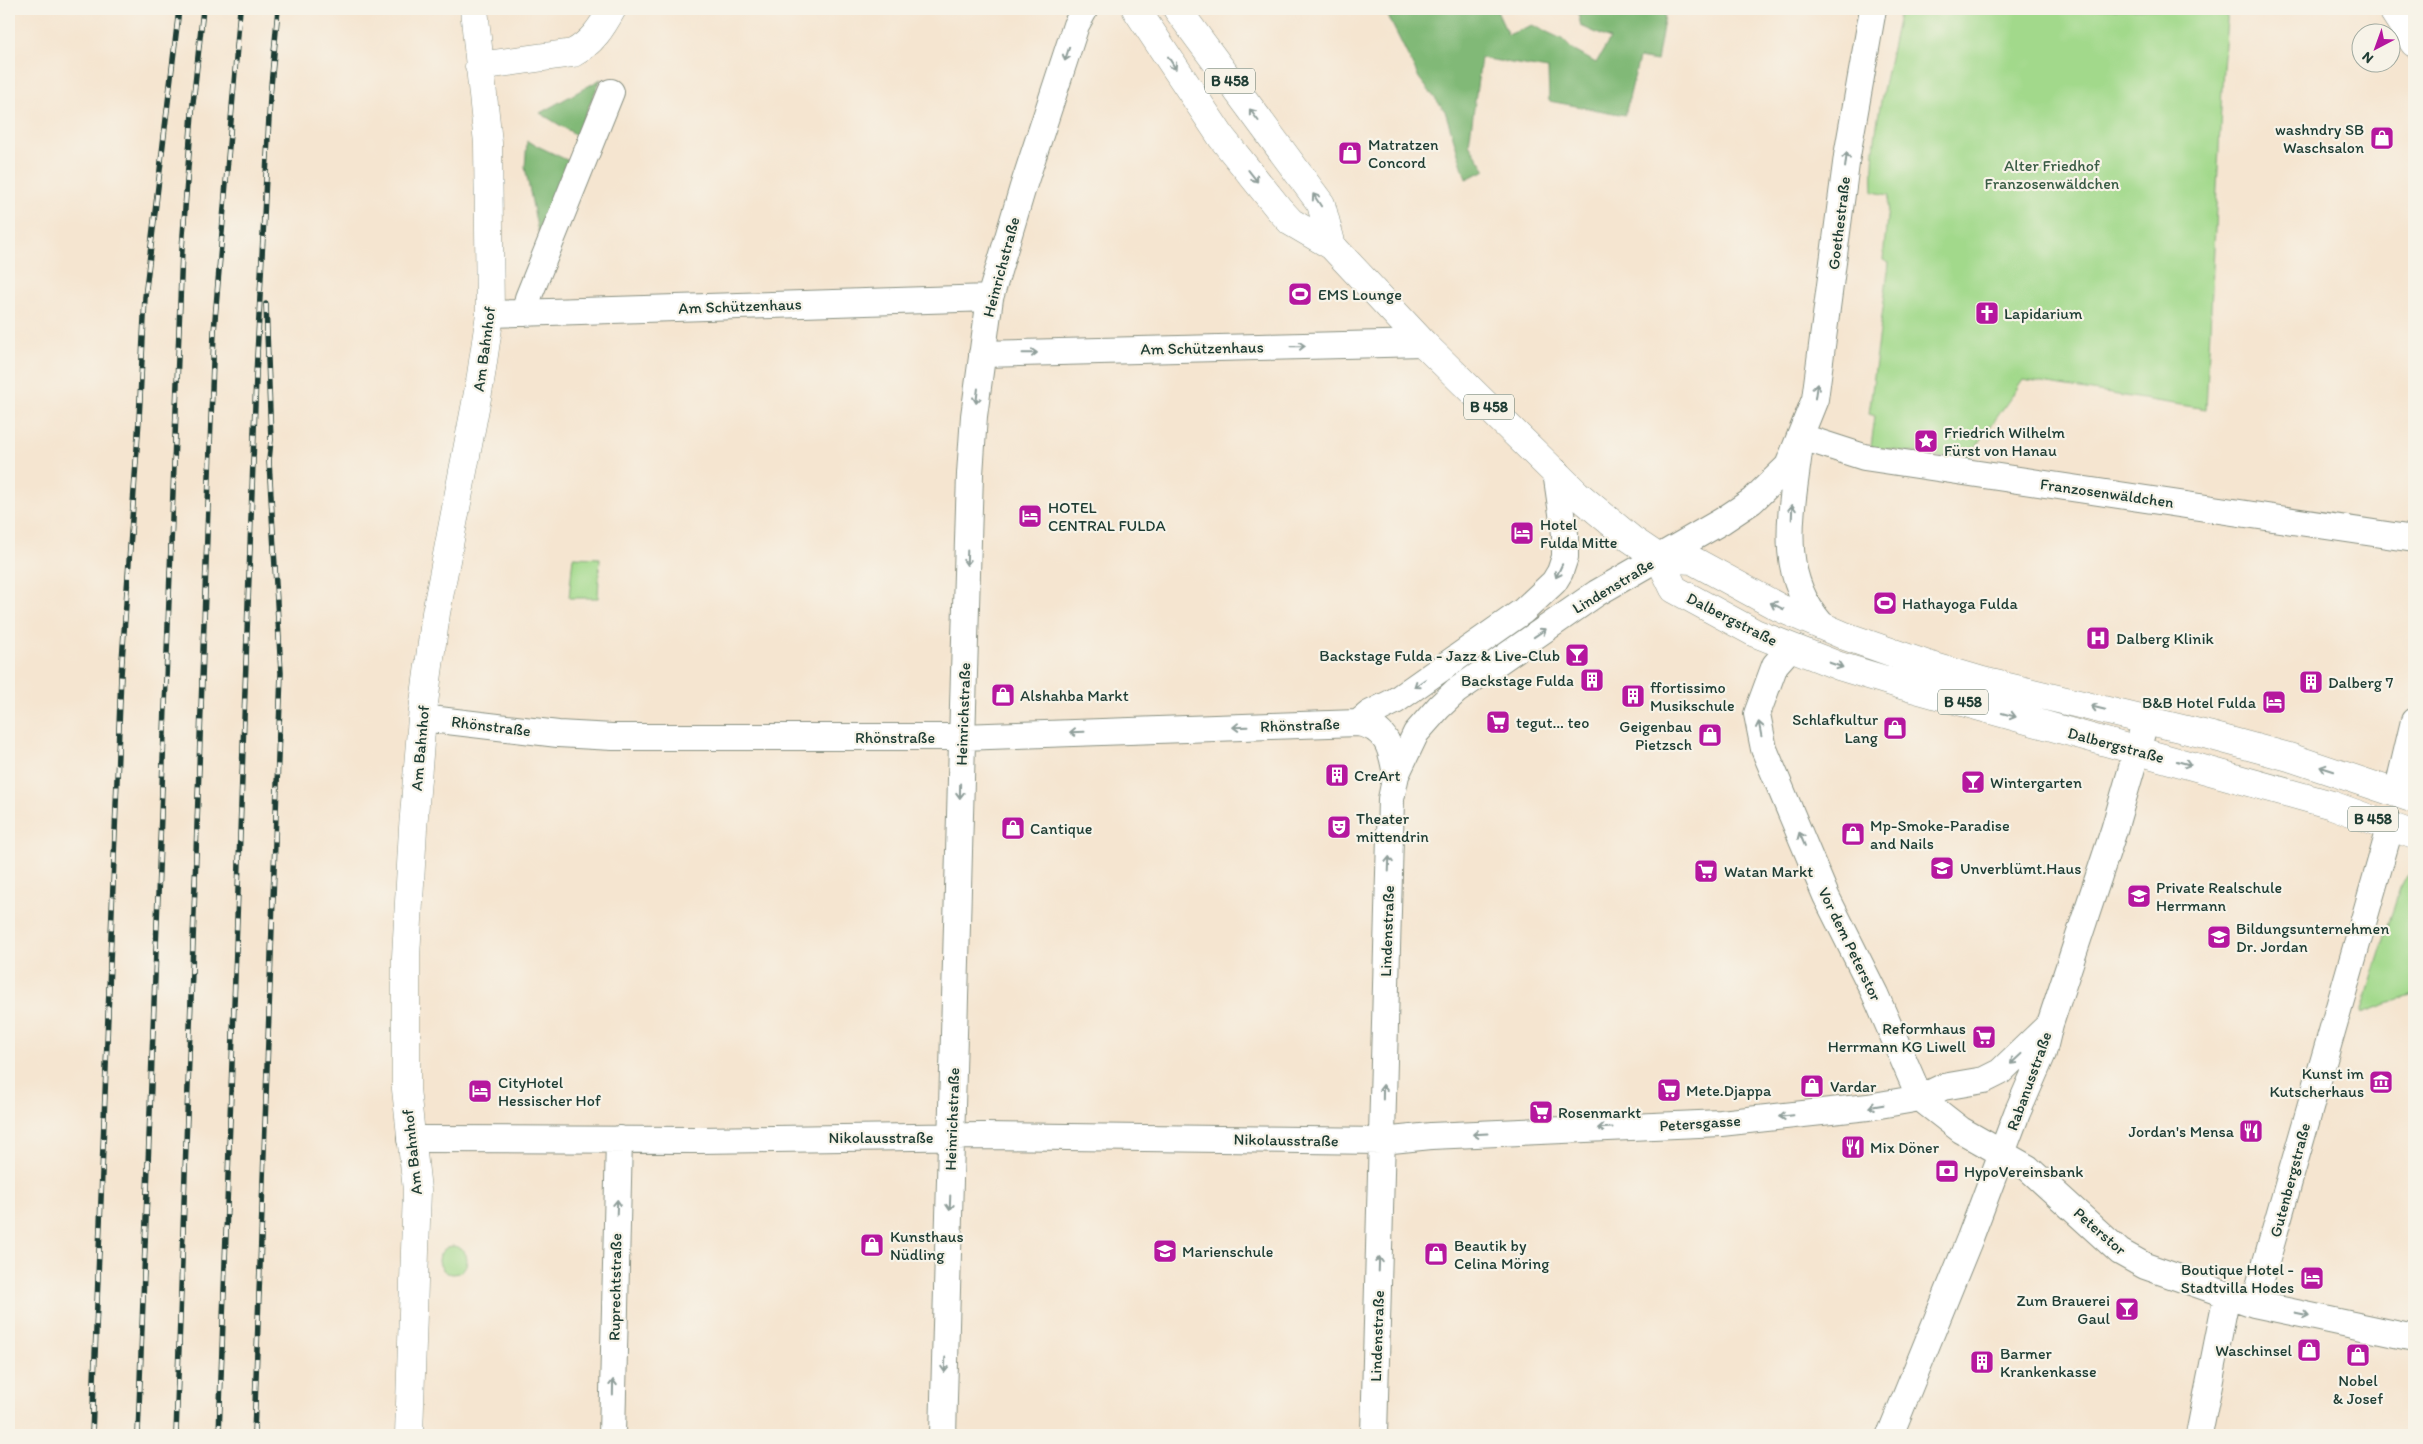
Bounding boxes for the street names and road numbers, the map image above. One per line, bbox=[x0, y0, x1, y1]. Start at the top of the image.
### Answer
road number: B 458 bbox=[1205, 68, 1255, 94]
street label: Goethestraße bbox=[1824, 175, 1854, 271]
street label: Heinrichstraße bbox=[978, 215, 1024, 319]
street label: Am Schützenhaus bbox=[678, 294, 802, 318]
street label: Am Bahnhof bbox=[469, 305, 499, 393]
street label: Am Schützenhaus bbox=[1140, 337, 1264, 359]
road number: B 458 bbox=[1464, 394, 1514, 420]
street label: Franzosenwäldchen bbox=[2039, 474, 2176, 512]
street label: Lindenstraße bbox=[1569, 554, 1657, 618]
street label: Dalbergstraße bbox=[1684, 588, 1780, 650]
street label: Heinrichstraße bbox=[952, 662, 974, 766]
road number: B 458 bbox=[1938, 690, 1988, 714]
street label: Am Bahnhof bbox=[407, 704, 433, 792]
street label: Rhönstraße bbox=[450, 712, 532, 740]
street label: Rhönstraße bbox=[1260, 714, 1340, 736]
street label: Dalbergstraße bbox=[2066, 723, 2166, 767]
street label: Rhönstraße bbox=[855, 728, 935, 747]
road number: B 458 bbox=[2348, 806, 2398, 832]
street label: Vor dem Peterstor bbox=[1814, 884, 1886, 1004]
street label: Lindenstraße bbox=[1376, 885, 1398, 977]
street label: Rabanusstraße bbox=[2002, 1029, 2056, 1133]
street label: Heinrichstraße bbox=[941, 1067, 963, 1171]
street label: Am Bahnhof bbox=[398, 1108, 426, 1196]
street label: Petersgasse bbox=[1659, 1111, 1741, 1135]
street label: Gutenbergstraße bbox=[2266, 1121, 2314, 1239]
street label: Nikolausstraße bbox=[828, 1128, 934, 1147]
street label: Nikolausstraße bbox=[1233, 1130, 1339, 1150]
street label: Peterstor bbox=[2070, 1203, 2130, 1259]
street label: Ruprechtstraße bbox=[605, 1233, 625, 1341]
street label: Lindenstraße bbox=[1366, 1290, 1388, 1382]

